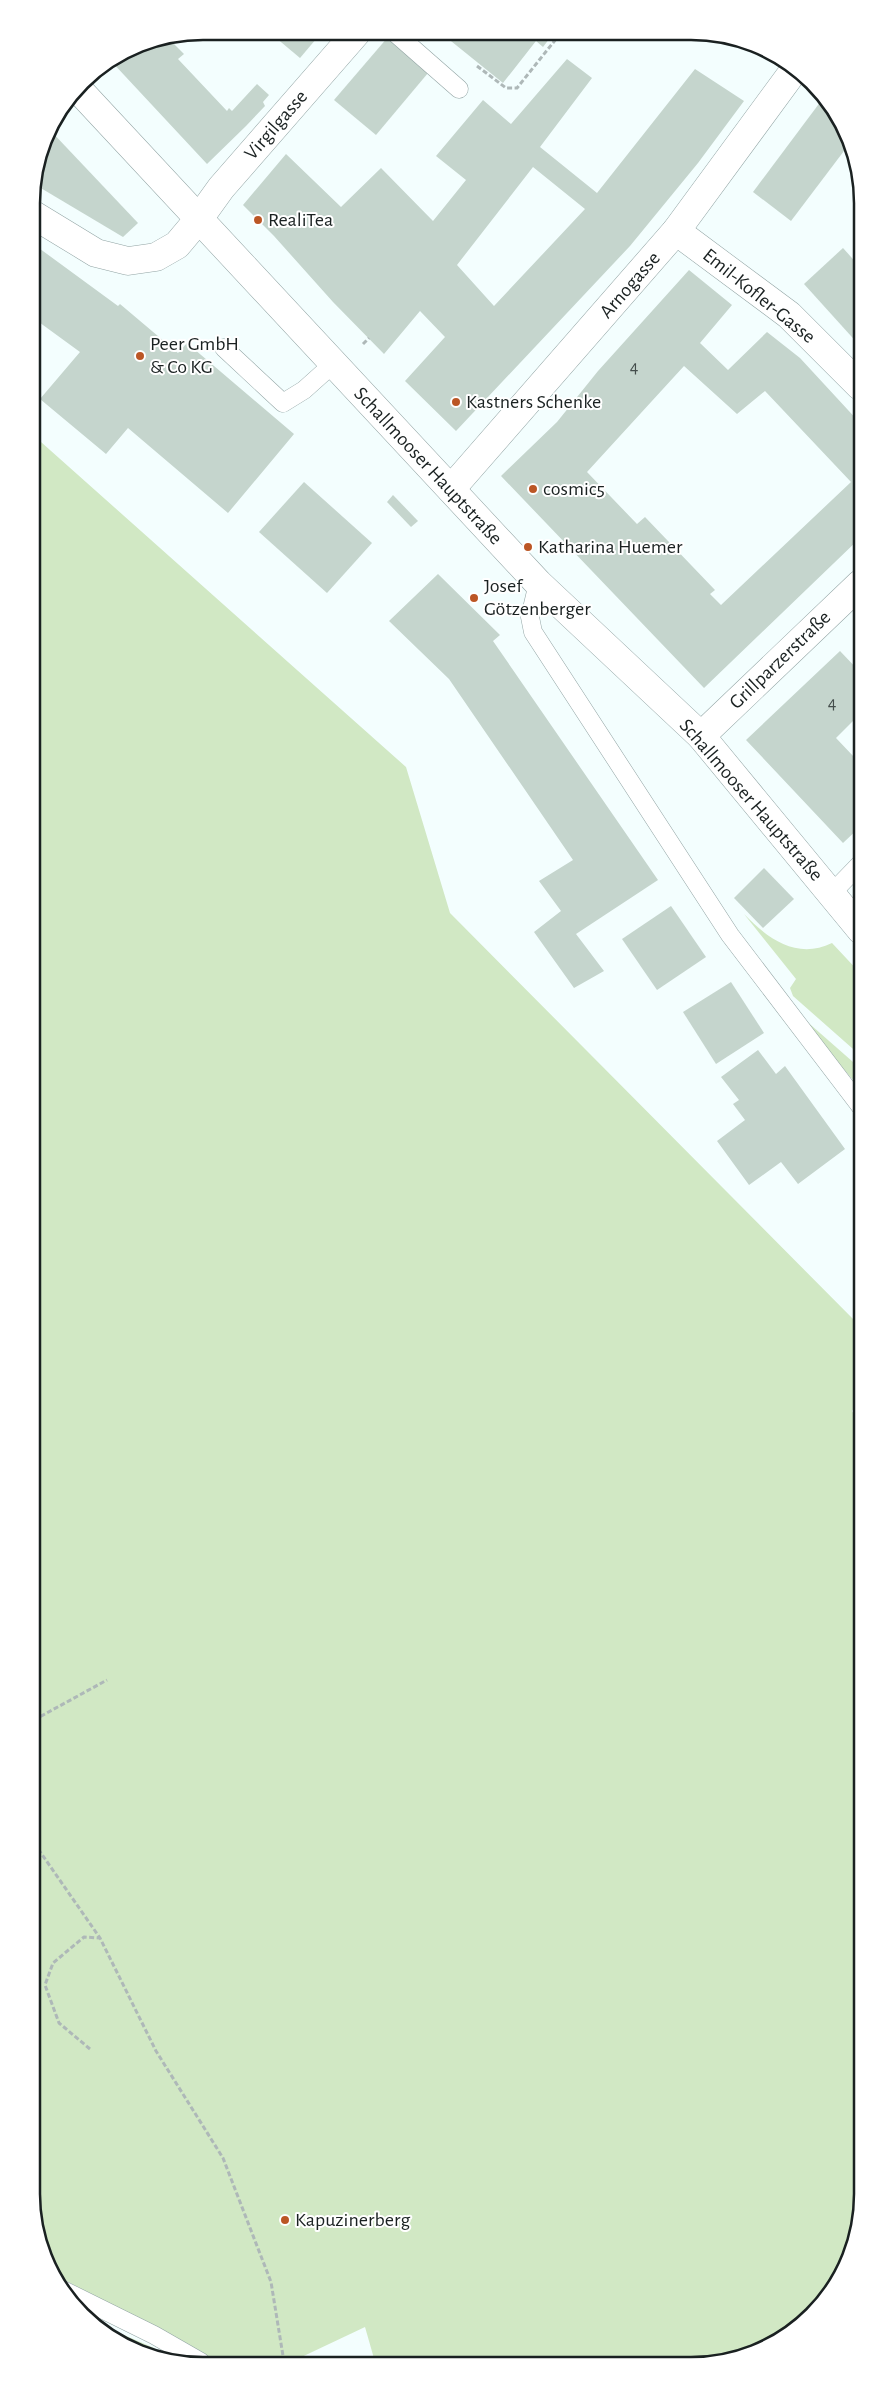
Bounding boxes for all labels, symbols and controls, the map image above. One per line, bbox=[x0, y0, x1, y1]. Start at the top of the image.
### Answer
street label: Virgilgasse bbox=[241, 86, 311, 164]
place label: RealiTea bbox=[268, 210, 333, 230]
marker: RealiTea bbox=[252, 214, 264, 226]
street label: Emil-Kofler-Gasse bbox=[699, 245, 819, 347]
street label: Arnogasse bbox=[596, 248, 664, 322]
place label: Peer GmbH & Co KG bbox=[150, 334, 239, 377]
marker: Peer GmbH & Co KG bbox=[134, 350, 146, 362]
house number: 4 bbox=[630, 359, 639, 377]
street label: Schallmooser Hauptstraße bbox=[350, 383, 506, 549]
place label: Kastners Schenke bbox=[466, 392, 601, 412]
marker: Kastners Schenke bbox=[450, 396, 462, 408]
place label: cosmic5 bbox=[543, 479, 605, 499]
marker: cosmic5 bbox=[527, 483, 539, 495]
place label: Katharina Huemer bbox=[538, 537, 683, 557]
marker: Katharina Huemer bbox=[522, 541, 534, 553]
place label: Josef Götzenberger bbox=[484, 576, 591, 619]
marker: Josef Götzenberger bbox=[468, 592, 480, 604]
street label: Grillparzerstraße bbox=[726, 607, 834, 713]
house number: 4 bbox=[828, 695, 837, 713]
street label: Schallmooser Hauptstraße bbox=[676, 715, 826, 885]
place label: Kapuzinerberg bbox=[295, 2210, 410, 2230]
marker: Kapuzinerberg bbox=[279, 2214, 291, 2226]

